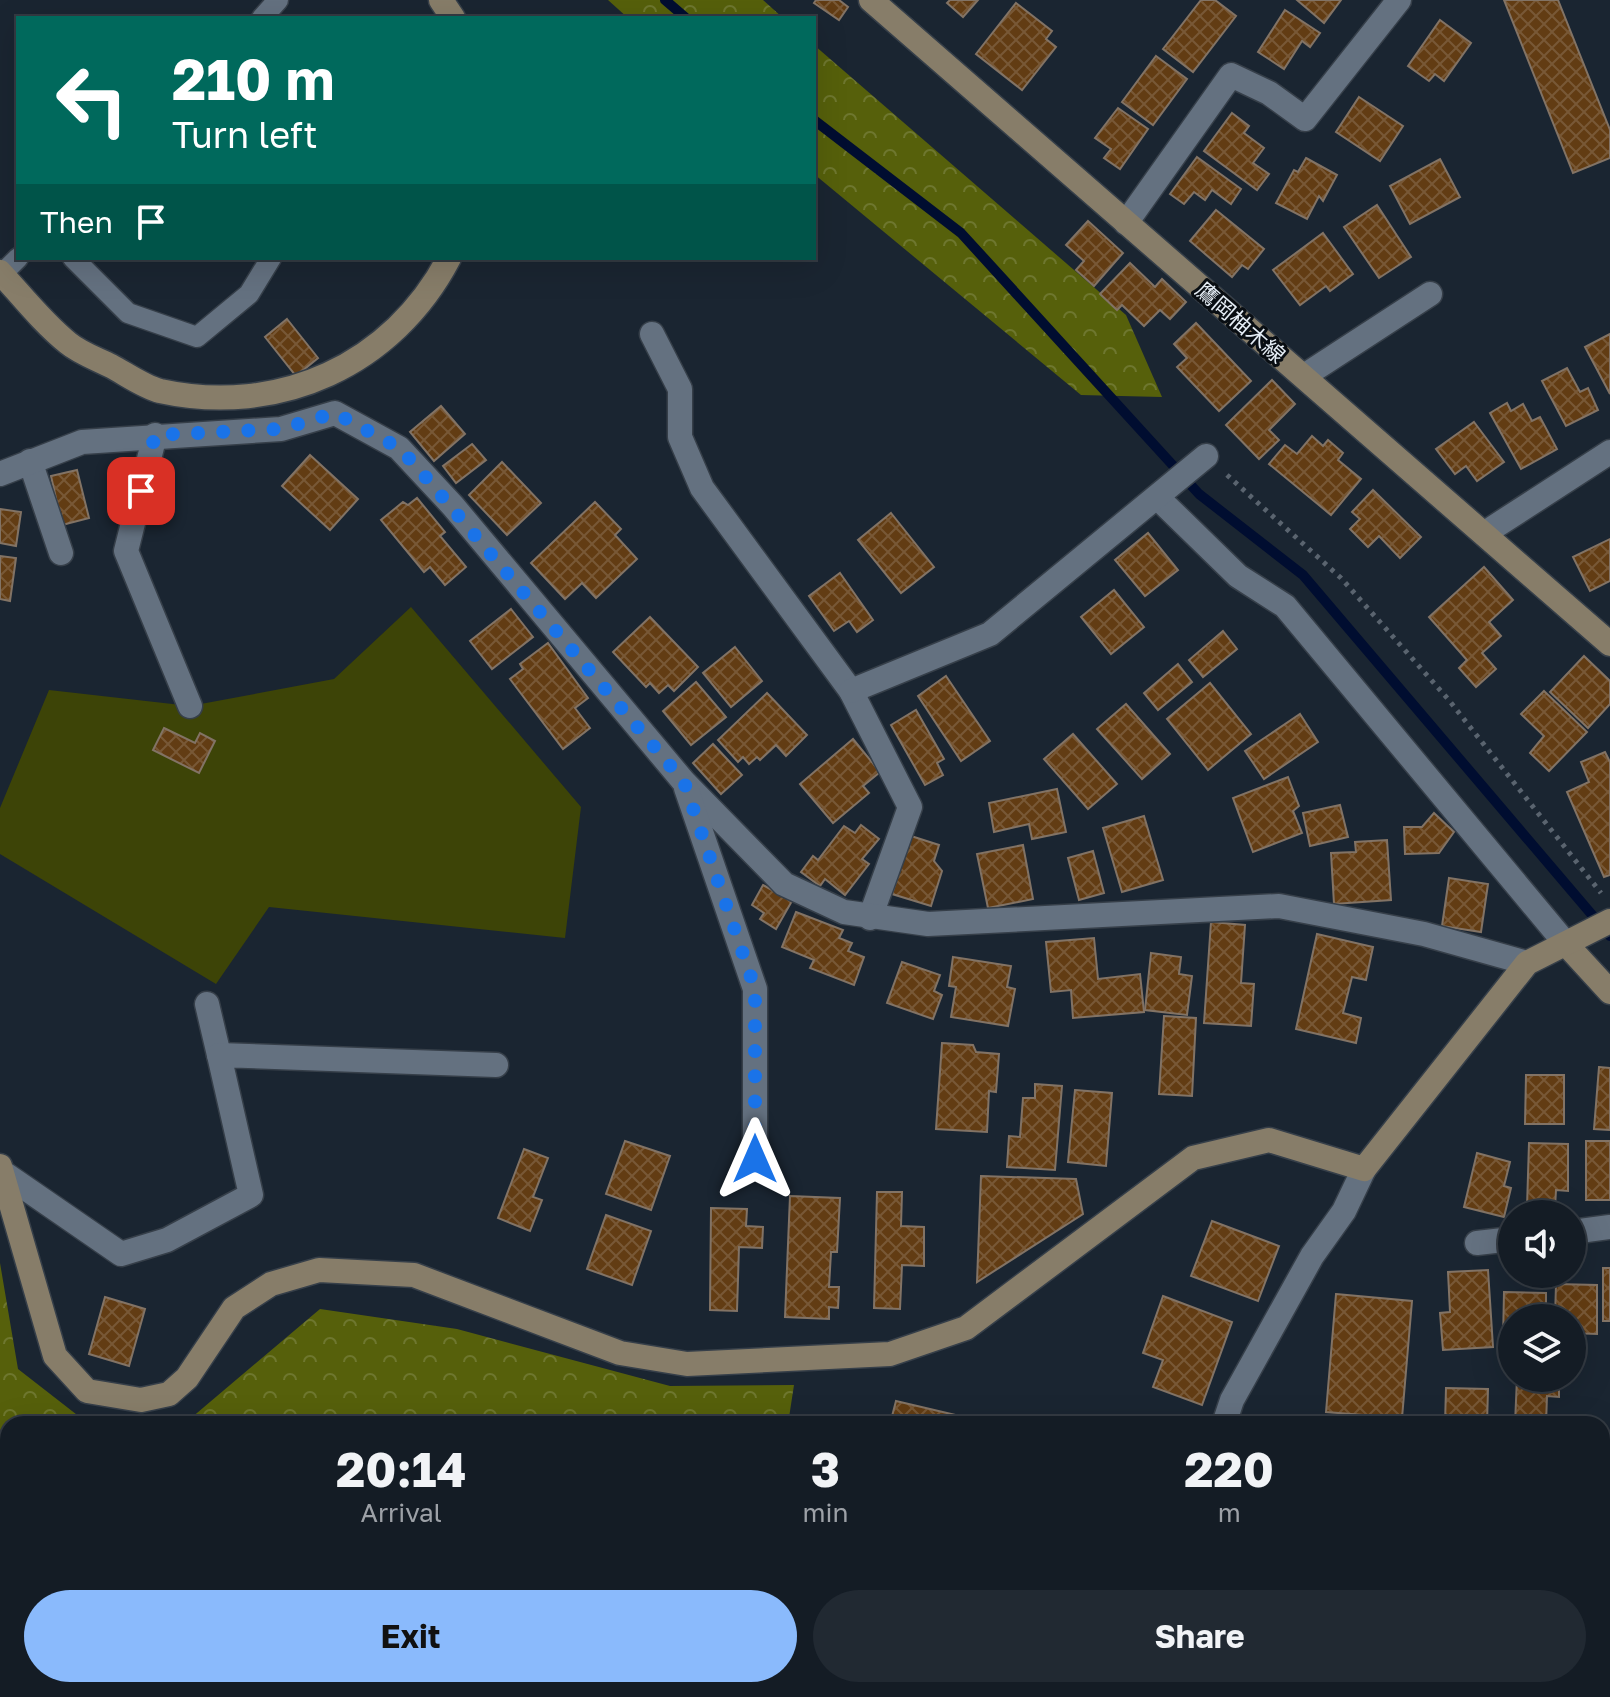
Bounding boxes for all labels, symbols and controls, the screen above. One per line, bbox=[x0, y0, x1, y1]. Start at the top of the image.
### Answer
text: 210 m bbox=[172, 45, 334, 112]
icon: left bbox=[40, 48, 144, 152]
text: Turn left bbox=[172, 113, 318, 156]
icon: arrive bbox=[129, 200, 173, 244]
text: Then bbox=[40, 204, 113, 240]
street label: 鷹岡柚木線 bbox=[1191, 276, 1291, 368]
pin bbox=[107, 457, 175, 525]
icon: arrive bbox=[119, 469, 163, 513]
position arrow bbox=[713, 1117, 797, 1201]
map controls bbox=[1498, 1200, 1586, 1392]
button: sound bbox=[1498, 1200, 1586, 1288]
button: layers bbox=[1498, 1304, 1586, 1392]
text: 20:14 bbox=[336, 1440, 466, 1498]
text: 3 bbox=[811, 1440, 840, 1498]
text: 220 bbox=[1184, 1440, 1274, 1498]
text: Arrival bbox=[360, 1497, 442, 1528]
text: min bbox=[802, 1497, 848, 1528]
text: m bbox=[1218, 1497, 1241, 1528]
button: Exit bbox=[24, 1590, 797, 1682]
button: Share bbox=[813, 1590, 1586, 1682]

